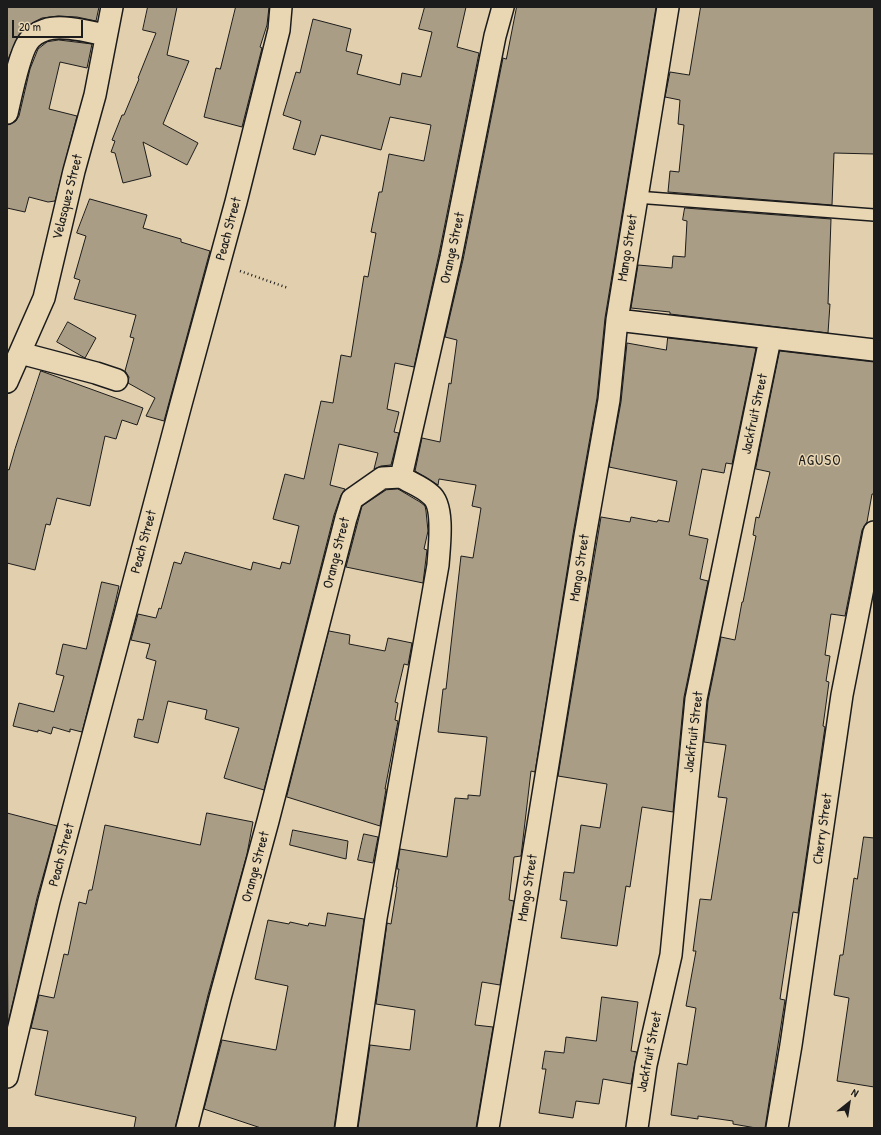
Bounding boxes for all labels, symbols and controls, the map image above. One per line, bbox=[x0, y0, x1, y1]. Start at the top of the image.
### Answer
scale bar bbox=[14, 12, 85, 38]
text: 20 m bbox=[19, 18, 41, 35]
street label: Velasquez Street bbox=[49, 153, 87, 241]
street label: Peach Street bbox=[212, 195, 246, 263]
street label: Orange Street bbox=[437, 211, 469, 285]
street label: Mango Street bbox=[614, 213, 642, 283]
street label: Jackfruit Street bbox=[738, 372, 772, 456]
district label: AGUSO bbox=[799, 452, 841, 470]
street label: Peach Street bbox=[127, 508, 161, 576]
street label: Orange Street bbox=[320, 516, 354, 590]
street label: Mango Street bbox=[566, 533, 594, 603]
street label: Jackfruit Street bbox=[681, 690, 707, 774]
street label: Cherry Street bbox=[810, 792, 836, 866]
street label: Peach Street bbox=[45, 821, 79, 889]
street label: Orange Street bbox=[238, 830, 274, 904]
street label: Mango Street bbox=[514, 853, 542, 923]
street label: Jackfruit Street bbox=[634, 1010, 666, 1094]
north arrow bbox=[829, 1083, 869, 1123]
text: N bbox=[849, 1085, 861, 1100]

